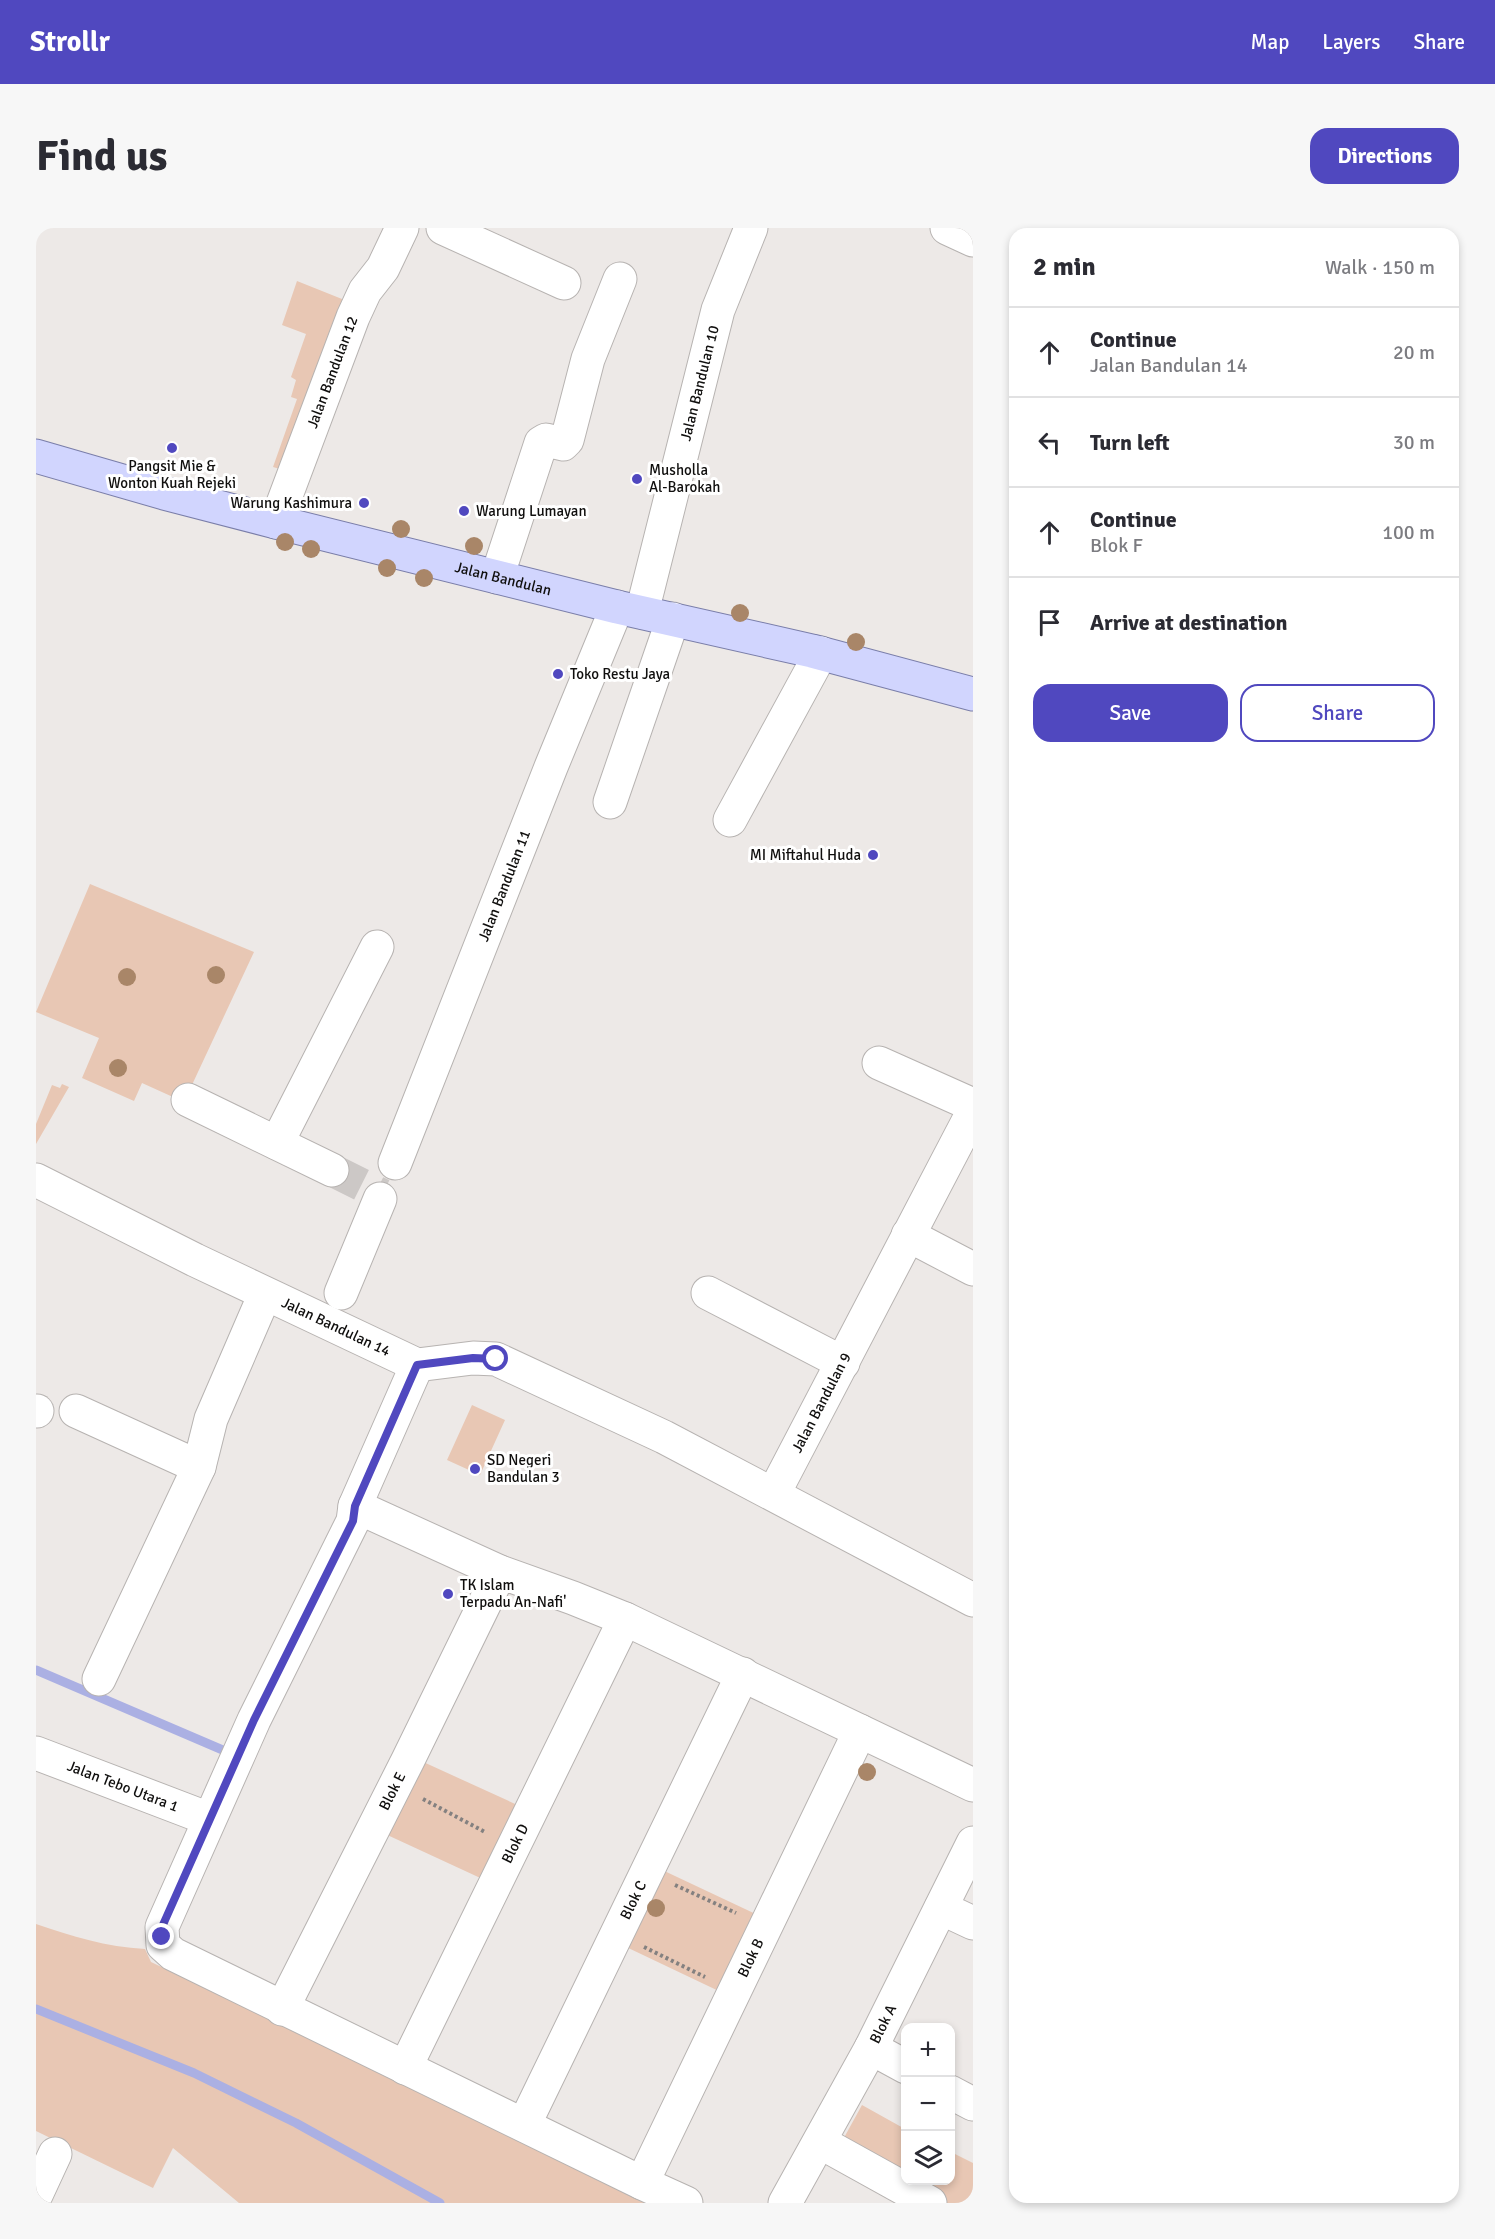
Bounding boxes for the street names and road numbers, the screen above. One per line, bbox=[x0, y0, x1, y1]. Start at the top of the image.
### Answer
street label: Jalan Bandulan 12 bbox=[303, 314, 361, 431]
street label: Jalan Bandulan 10 bbox=[676, 324, 723, 443]
street label: Jalan Bandulan bbox=[453, 558, 553, 599]
street label: Jalan Bandulan 11 bbox=[474, 827, 534, 944]
street label: Jalan Bandulan 14 bbox=[279, 1293, 393, 1360]
street label: Jalan Bandulan 9 bbox=[788, 1350, 855, 1456]
street label: Jalan Tebo Utara 1 bbox=[65, 1757, 181, 1816]
street label: Blok E bbox=[375, 1769, 409, 1813]
street label: Blok D bbox=[498, 1821, 532, 1866]
street label: Blok C bbox=[616, 1878, 650, 1923]
street label: Blok B bbox=[734, 1935, 768, 1980]
street label: Blok A bbox=[866, 2002, 900, 2047]

